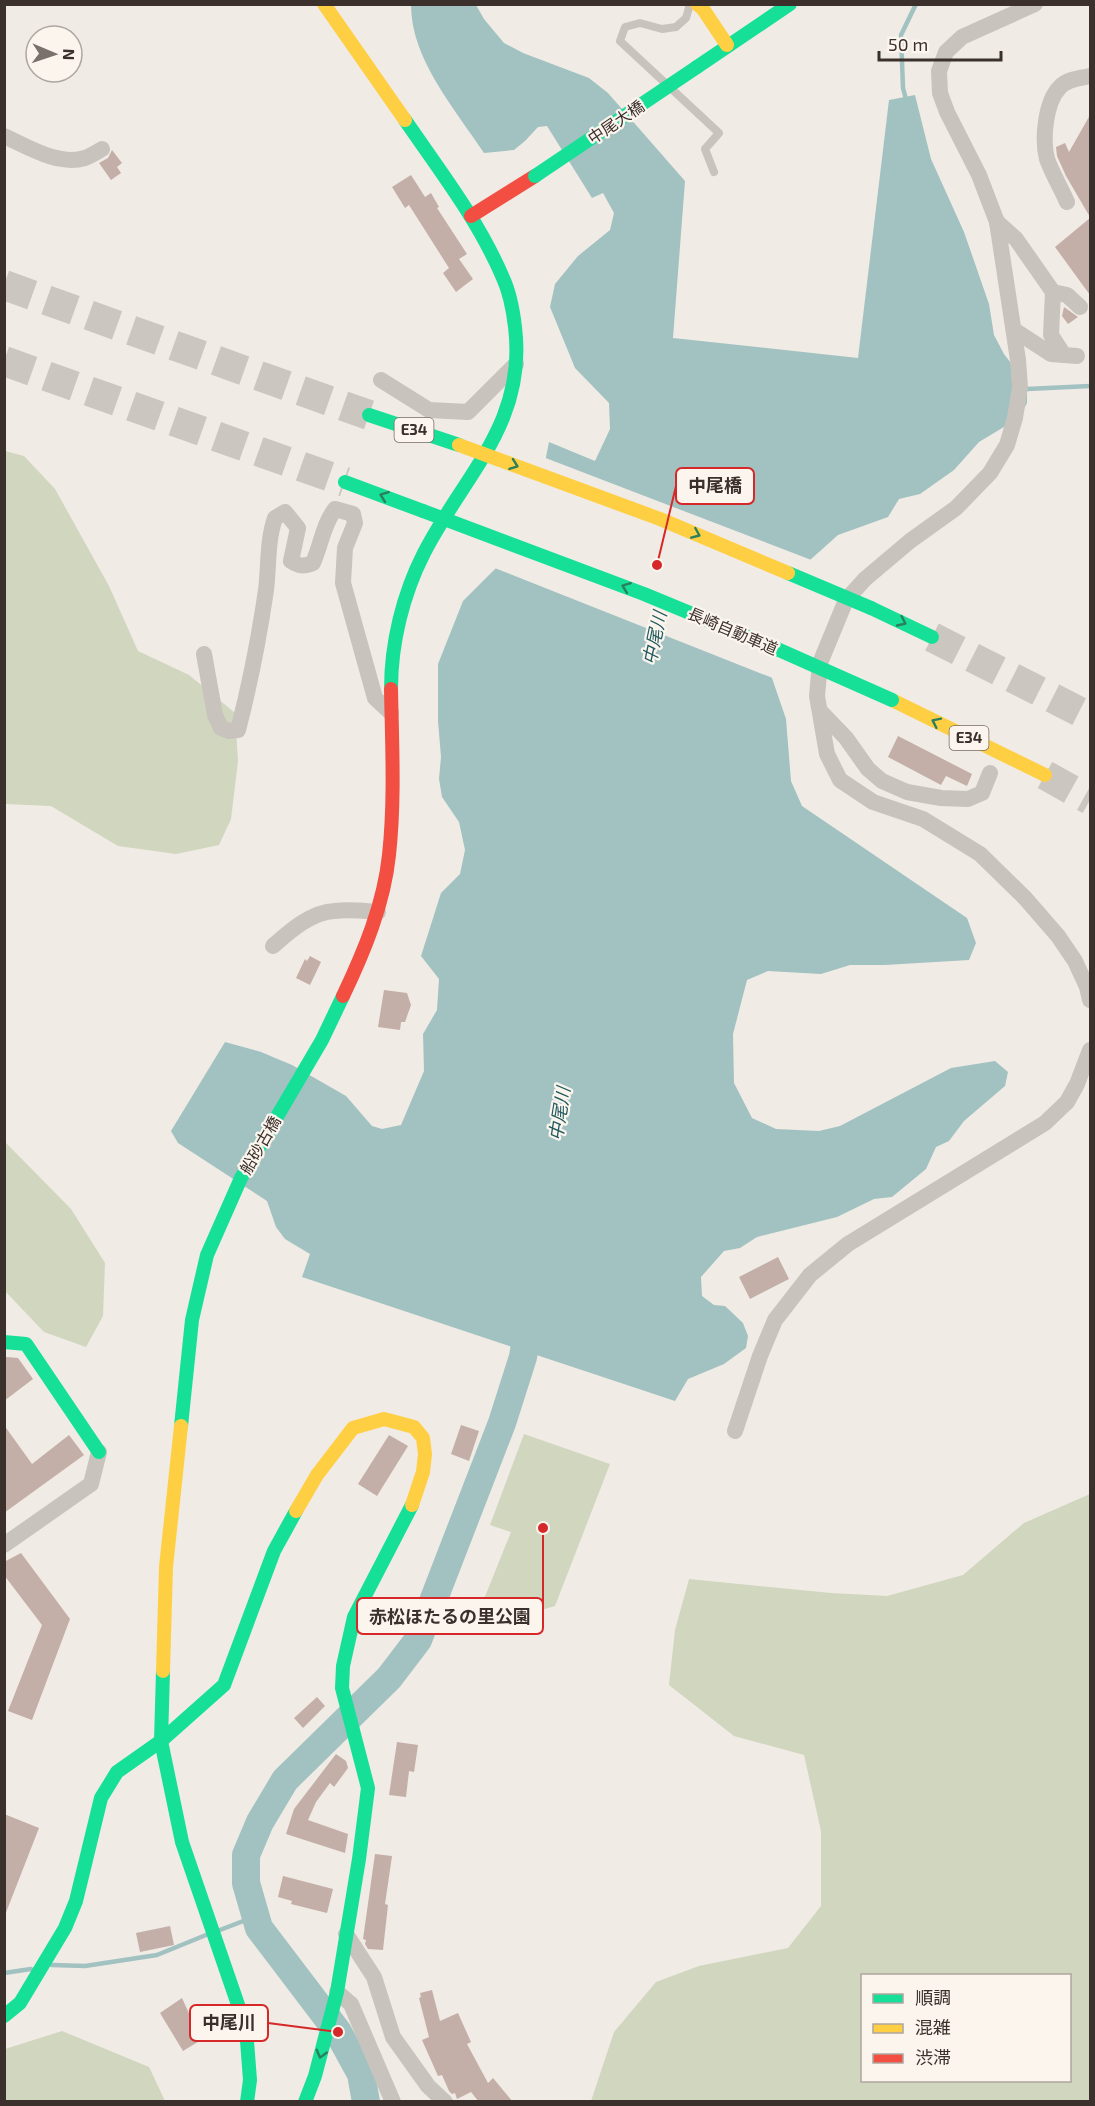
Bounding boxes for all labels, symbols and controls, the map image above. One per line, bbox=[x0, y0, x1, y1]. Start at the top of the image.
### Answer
north arrow bbox=[24, 24, 84, 84]
scale bar bbox=[879, 24, 1000, 62]
text: 50 m bbox=[888, 33, 928, 55]
text: N bbox=[60, 48, 79, 61]
street label: 中尾大橋 bbox=[584, 96, 648, 147]
road number: E34 bbox=[394, 418, 434, 442]
one-way arrow bbox=[508, 458, 518, 471]
callout: 中尾橋 bbox=[676, 468, 754, 504]
text: 中尾橋 bbox=[688, 474, 742, 496]
one-way arrow bbox=[379, 491, 390, 504]
one-way arrow bbox=[690, 527, 701, 539]
one-way arrow bbox=[621, 582, 632, 594]
street label: 長崎自動車道 bbox=[685, 603, 781, 658]
water label: 中尾川 bbox=[638, 607, 671, 666]
one-way arrow bbox=[895, 615, 906, 627]
one-way arrow bbox=[932, 717, 943, 729]
road number: E34 bbox=[950, 726, 988, 750]
water label: 中尾川 bbox=[544, 1083, 574, 1142]
street label: 船砂古橋 bbox=[235, 1112, 284, 1177]
callout: 赤松ほたるの里公園 bbox=[357, 1598, 543, 1634]
text: 赤松ほたるの里公園 bbox=[369, 1605, 531, 1627]
legend bbox=[861, 1974, 1071, 2082]
text: 順調 bbox=[915, 1986, 951, 2008]
callout: 中尾川 bbox=[190, 2005, 268, 2041]
text: 中尾川 bbox=[202, 2011, 256, 2033]
text: 混雑 bbox=[915, 2016, 951, 2038]
text: 渋滞 bbox=[915, 2046, 951, 2068]
one-way arrow bbox=[315, 2049, 328, 2059]

